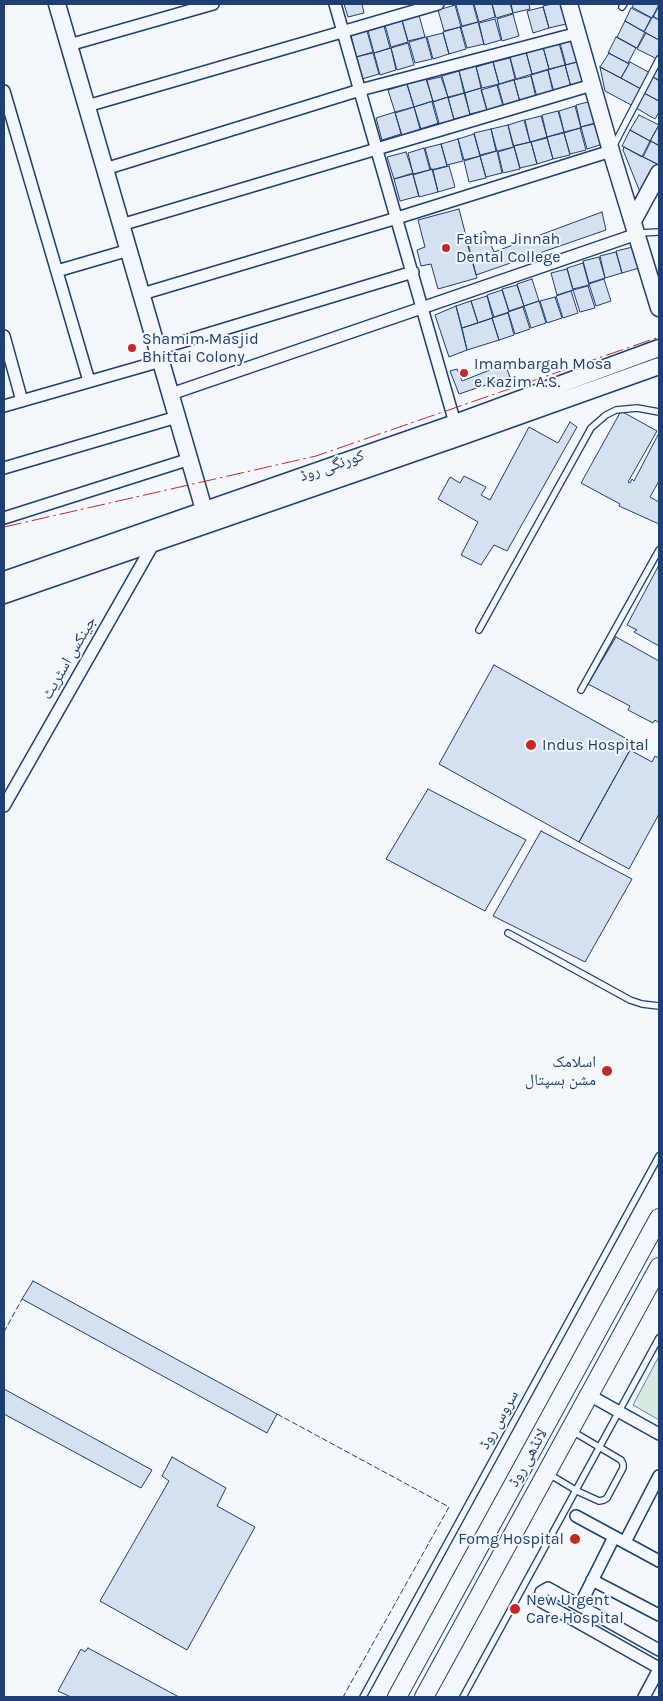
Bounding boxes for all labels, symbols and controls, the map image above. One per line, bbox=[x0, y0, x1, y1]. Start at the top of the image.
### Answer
place label: Fatima Jinnah Dental College bbox=[456, 229, 561, 267]
marker: Fatima Jinnah Dental College bbox=[440, 242, 452, 254]
place label: Shamim Masjid Bhittai Colony bbox=[142, 329, 259, 367]
marker: Shamim Masjid Bhittai Colony bbox=[126, 342, 138, 354]
place label: Imambargah Mosa e Kazim A.S. bbox=[474, 354, 612, 392]
marker: Imambargah Mosa e Kazim A.S. bbox=[458, 367, 470, 379]
street label: کورنگی روڈ bbox=[297, 446, 367, 486]
street label: جینکس اسٹریٹ bbox=[37, 613, 101, 703]
place label: Indus Hospital bbox=[542, 735, 649, 755]
marker: Indus Hospital bbox=[524, 738, 538, 752]
place label: اسلامک مشن ہسپتال bbox=[525, 1052, 596, 1090]
marker: اسلامک مشن ہسپتال bbox=[600, 1064, 614, 1078]
street label: سروس روڈ bbox=[475, 1387, 523, 1453]
street label: لانڈھی روڈ bbox=[504, 1426, 552, 1490]
place label: Fomg Hospital bbox=[458, 1529, 564, 1549]
marker: Fomg Hospital bbox=[568, 1532, 582, 1546]
place label: New Urgent Care Hospital bbox=[526, 1590, 624, 1628]
marker: New Urgent Care Hospital bbox=[508, 1602, 522, 1616]

